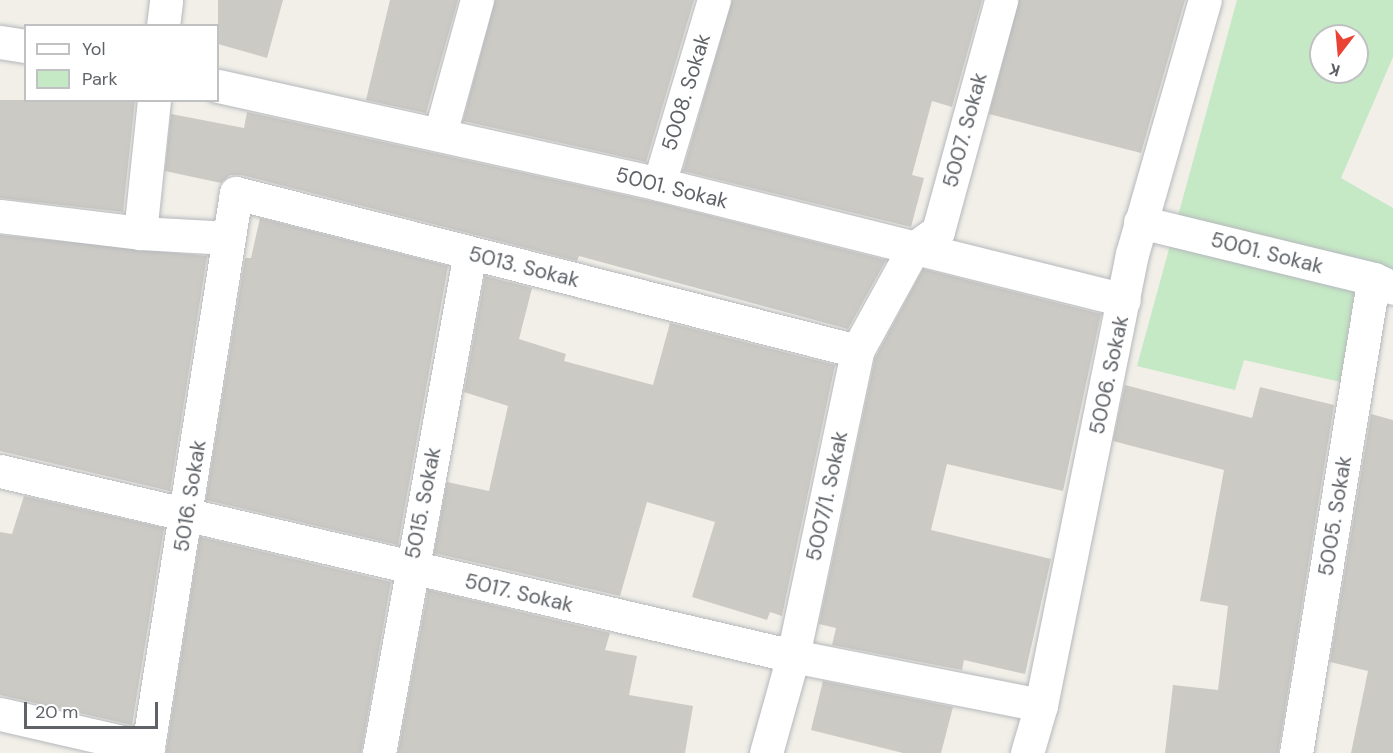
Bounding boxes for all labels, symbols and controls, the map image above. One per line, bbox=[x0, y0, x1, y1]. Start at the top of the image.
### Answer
legend bbox=[24, 24, 219, 102]
north arrow bbox=[1309, 24, 1369, 84]
street label: 5008. Sokak bbox=[656, 30, 716, 154]
text: Yol bbox=[82, 37, 106, 61]
text: K bbox=[1327, 58, 1342, 81]
text: Park bbox=[82, 67, 118, 91]
street label: 5007. Sokak bbox=[938, 70, 992, 190]
street label: 5001. Sokak bbox=[613, 162, 731, 214]
street label: 5001. Sokak bbox=[1208, 227, 1326, 279]
street label: 5013. Sokak bbox=[466, 241, 582, 293]
street label: 5006. Sokak bbox=[1084, 313, 1134, 437]
street label: 5007/1. Sokak bbox=[801, 429, 853, 563]
street label: 5016. Sokak bbox=[169, 438, 211, 554]
street label: 5015. Sokak bbox=[400, 445, 446, 561]
street label: 5005. Sokak bbox=[1313, 454, 1357, 578]
street label: 5017. Sokak bbox=[462, 568, 576, 618]
scale bar bbox=[27, 690, 160, 728]
text: 20 m bbox=[35, 700, 78, 724]

